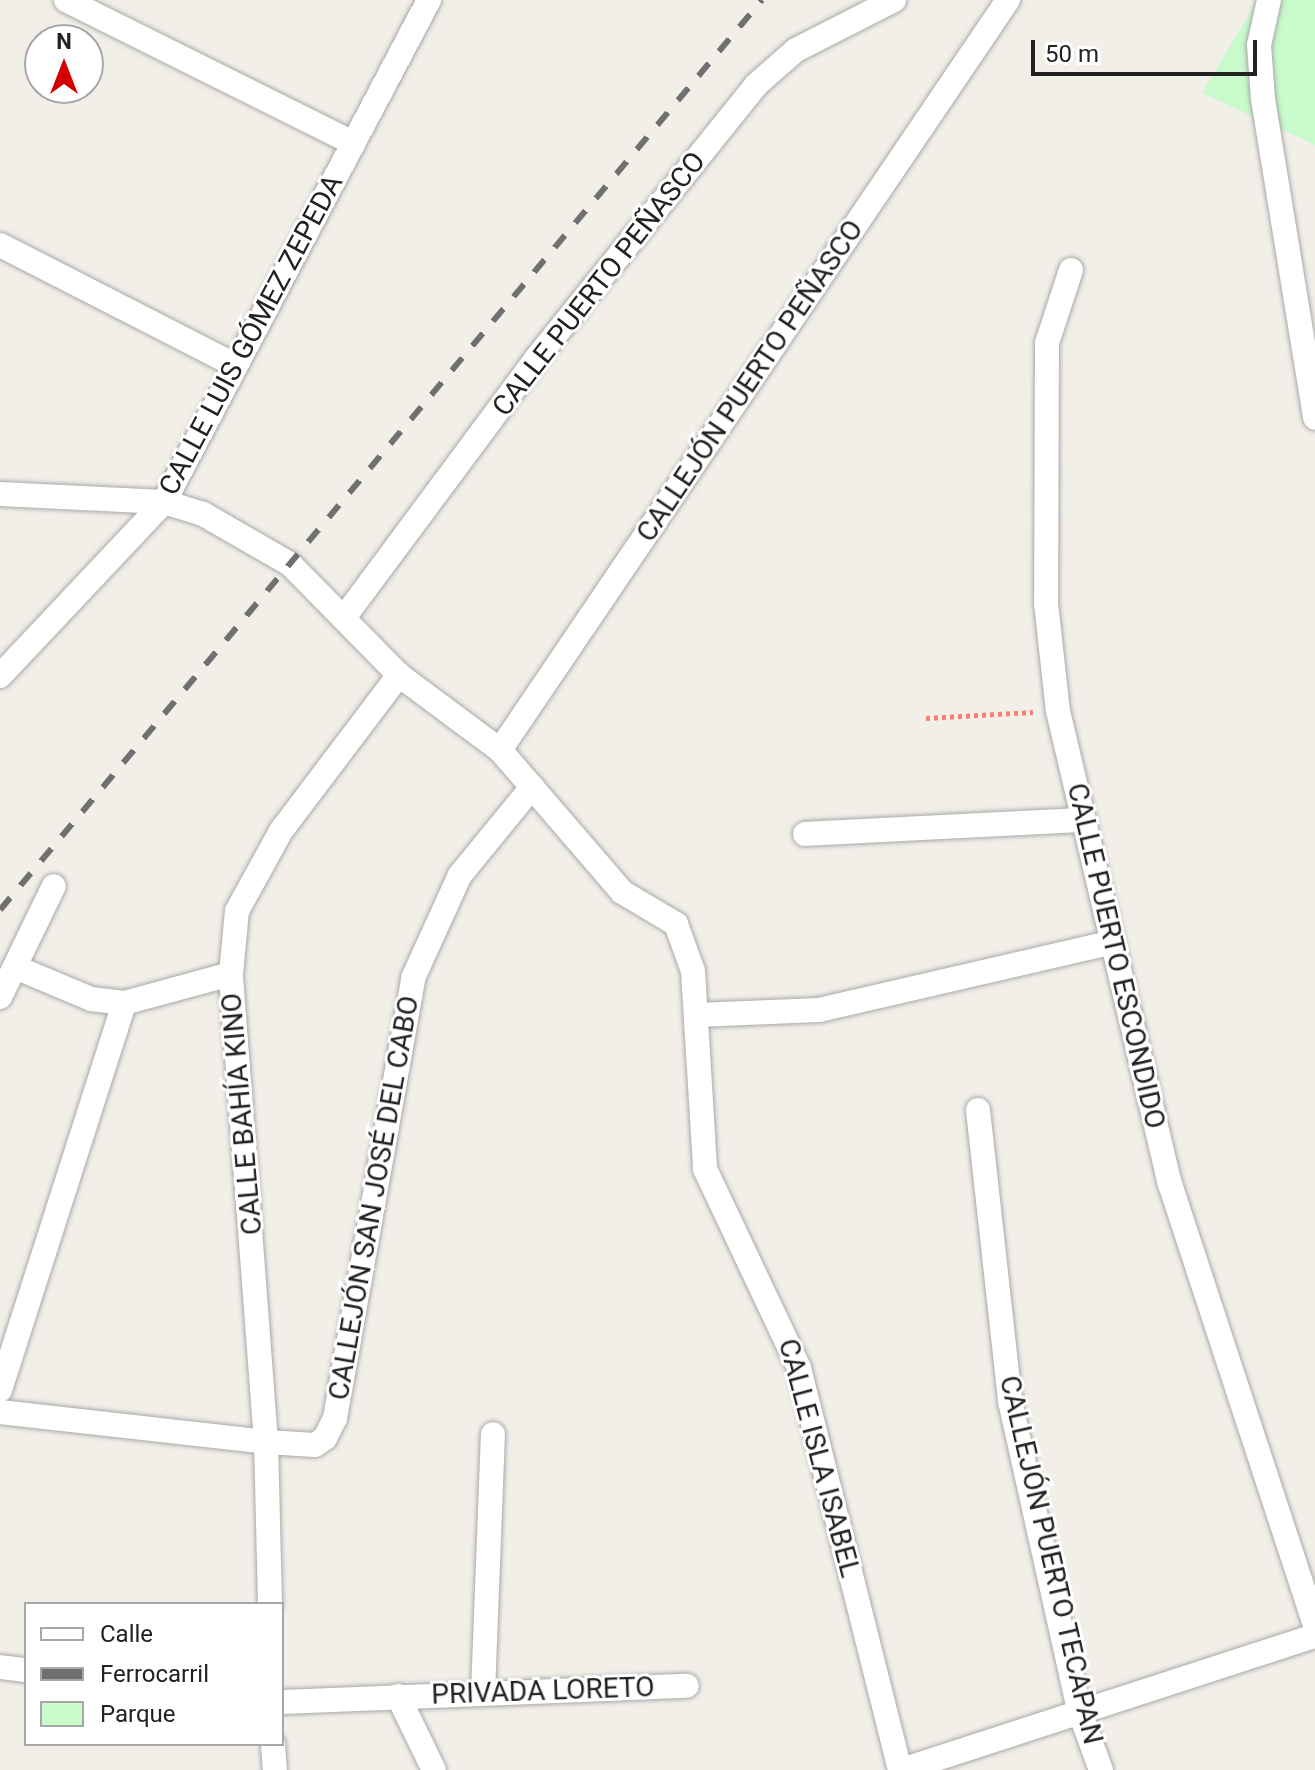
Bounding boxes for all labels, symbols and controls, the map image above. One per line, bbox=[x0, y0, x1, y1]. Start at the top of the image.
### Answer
north arrow bbox=[24, 24, 104, 104]
scale bar bbox=[1035, 24, 1261, 74]
text: N bbox=[56, 29, 72, 54]
text: 50 m bbox=[1045, 40, 1099, 68]
street label: CALLE PUERTO PEÑASCO bbox=[485, 145, 713, 423]
street label: CALLE LUIS GÓMEZ ZEPEDA bbox=[152, 169, 350, 501]
street label: CALLEJÓN PUERTO PEÑASCO bbox=[630, 214, 870, 548]
street label: CALLE PUERTO ESCONDIDO bbox=[1060, 780, 1172, 1132]
street label: CALLE BAHÍA KINO bbox=[215, 992, 269, 1236]
street label: CALLEJÓN SAN JOSÉ DEL CABO bbox=[322, 993, 426, 1403]
street label: CALLE ISLA ISABEL bbox=[771, 1335, 867, 1581]
street label: CALLEJÓN PUERTO TECAPAN bbox=[992, 1372, 1110, 1748]
legend bbox=[24, 1602, 284, 1746]
text: Calle bbox=[100, 1620, 153, 1648]
text: Ferrocarril bbox=[100, 1660, 209, 1688]
street label: PRIVADA LORETO bbox=[431, 1670, 655, 1712]
text: Parque bbox=[100, 1700, 176, 1728]

